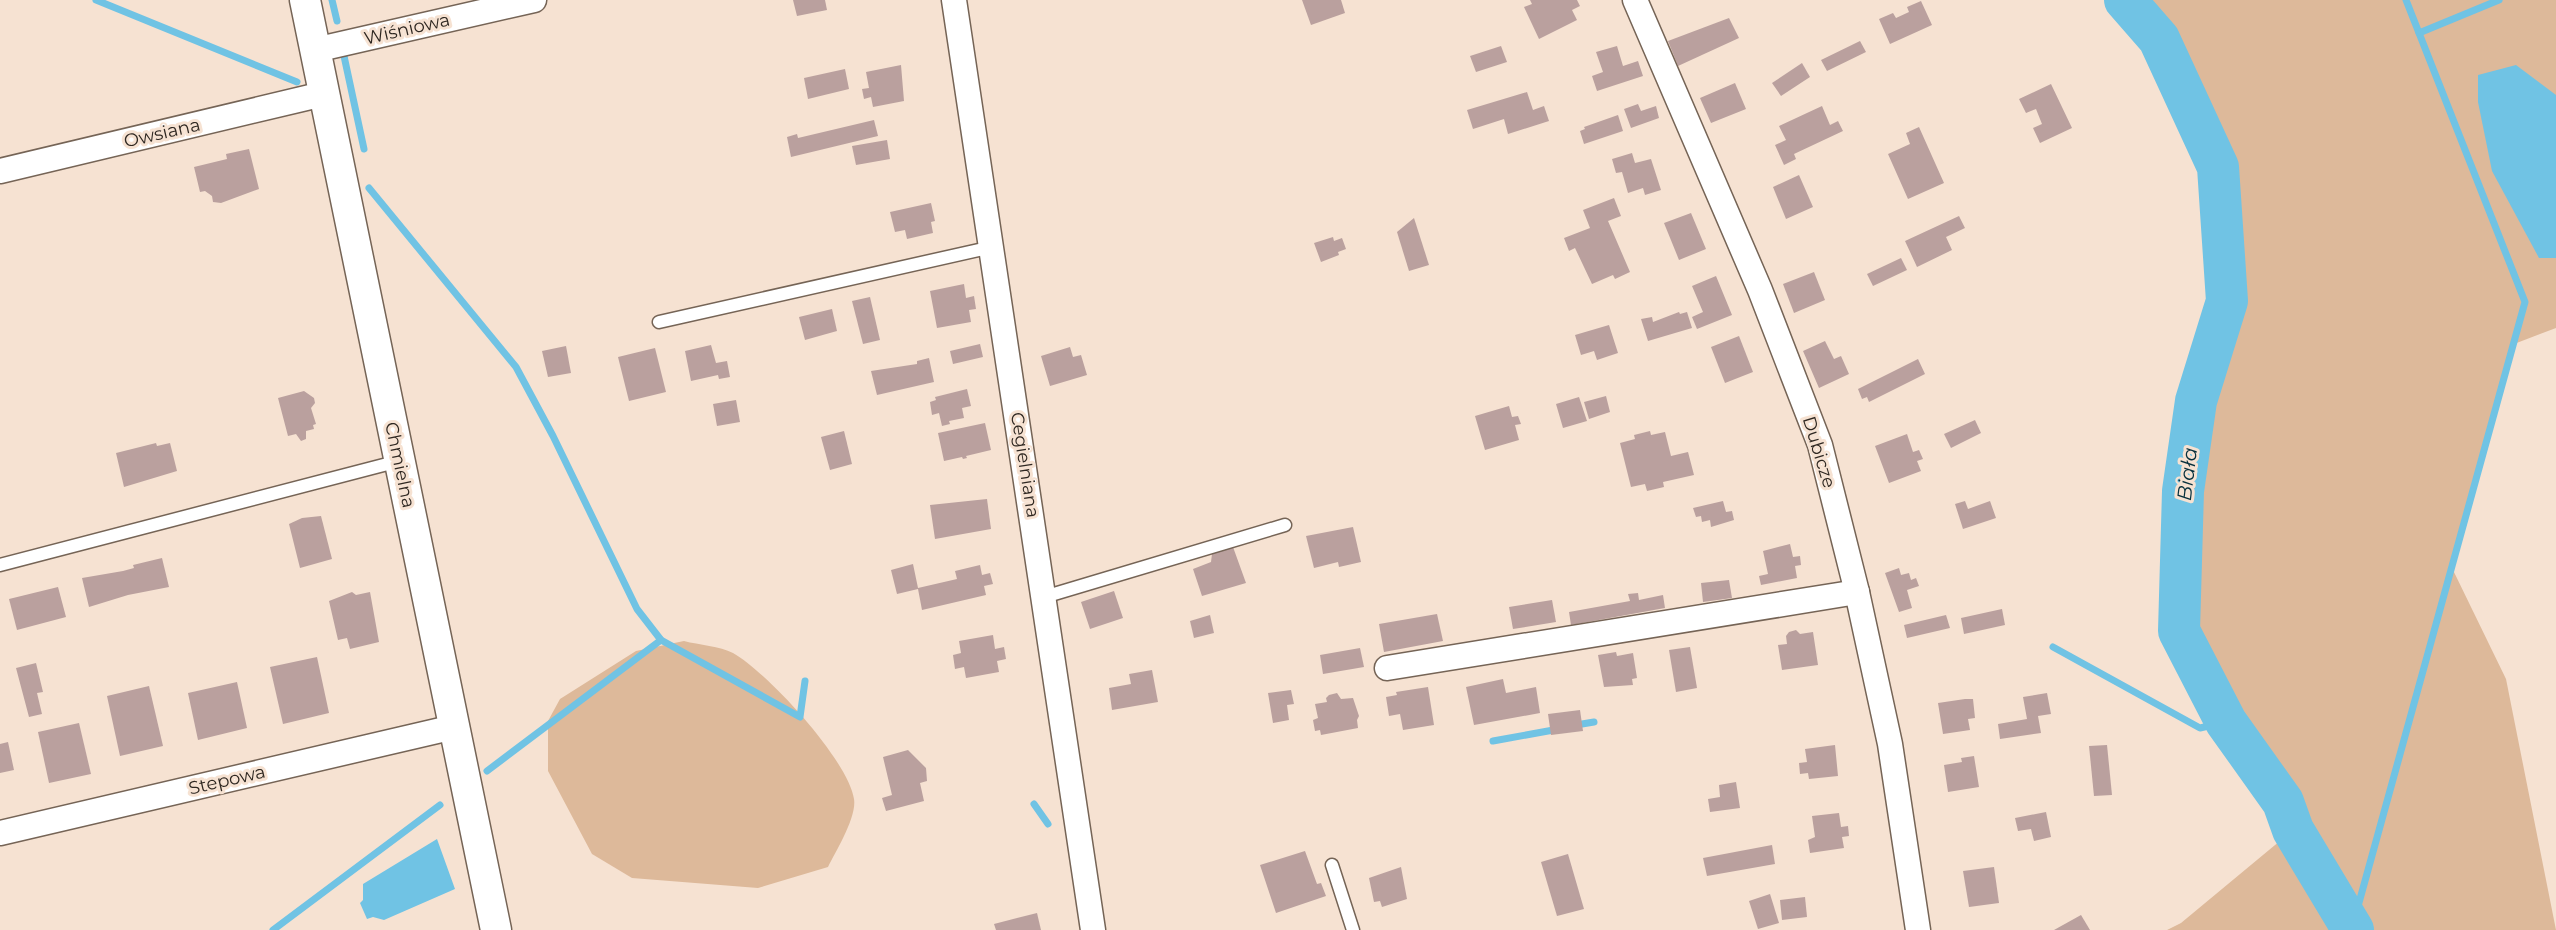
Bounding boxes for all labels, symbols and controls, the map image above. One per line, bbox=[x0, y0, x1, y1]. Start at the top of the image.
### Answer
street label: Wiśniowa bbox=[362, 8, 452, 50]
street label: Owsiana bbox=[122, 114, 202, 152]
street label: Cegielniana bbox=[1006, 411, 1044, 519]
street label: Dubicze bbox=[1798, 413, 1840, 491]
street label: Chmielna bbox=[380, 420, 420, 510]
water label: Biała bbox=[2172, 446, 2202, 502]
street label: Stepowa bbox=[186, 760, 268, 800]

